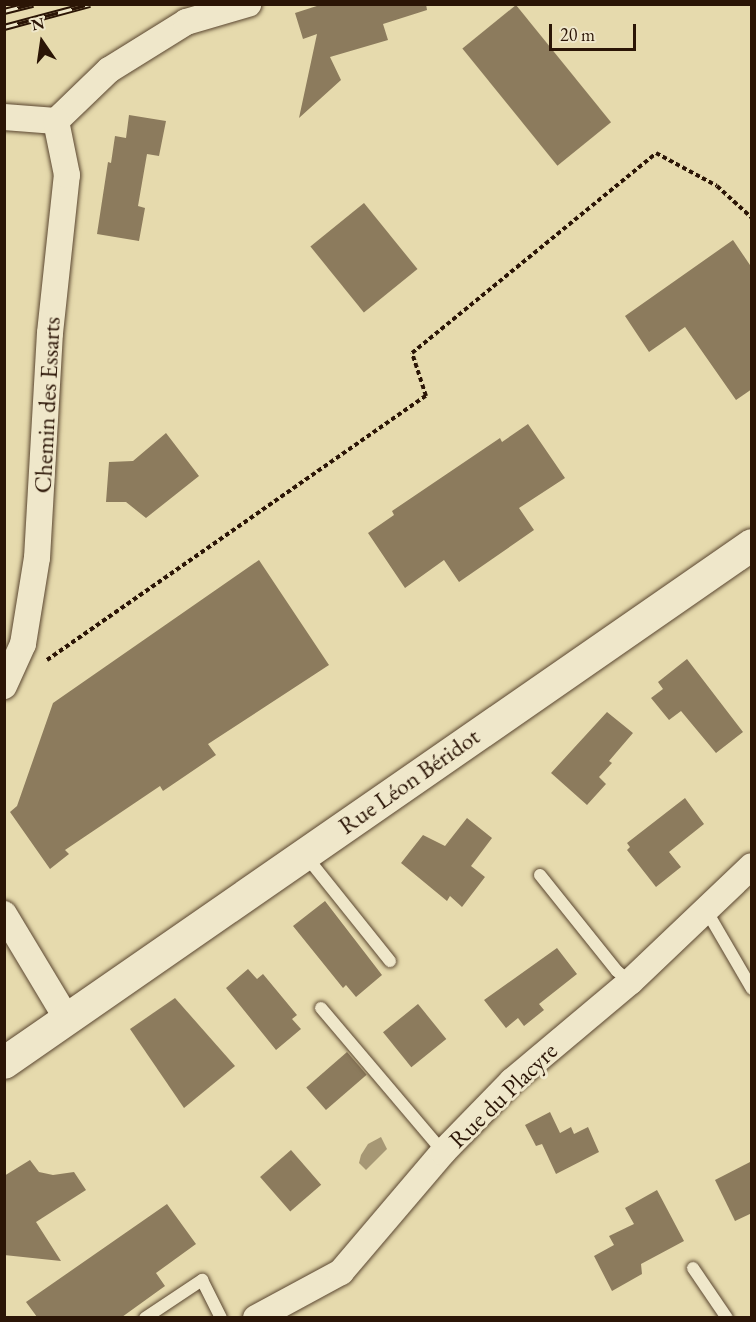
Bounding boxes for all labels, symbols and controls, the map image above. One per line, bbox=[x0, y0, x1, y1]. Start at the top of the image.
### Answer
north arrow bbox=[12, 12, 72, 72]
text: N bbox=[29, 12, 47, 36]
scale bar bbox=[552, 12, 639, 50]
text: 20 m bbox=[560, 23, 595, 46]
street label: Chemin des Essarts bbox=[28, 316, 66, 494]
street label: Rue Léon Béridot bbox=[333, 722, 485, 840]
street label: Rue du Placyre bbox=[443, 1036, 563, 1154]

